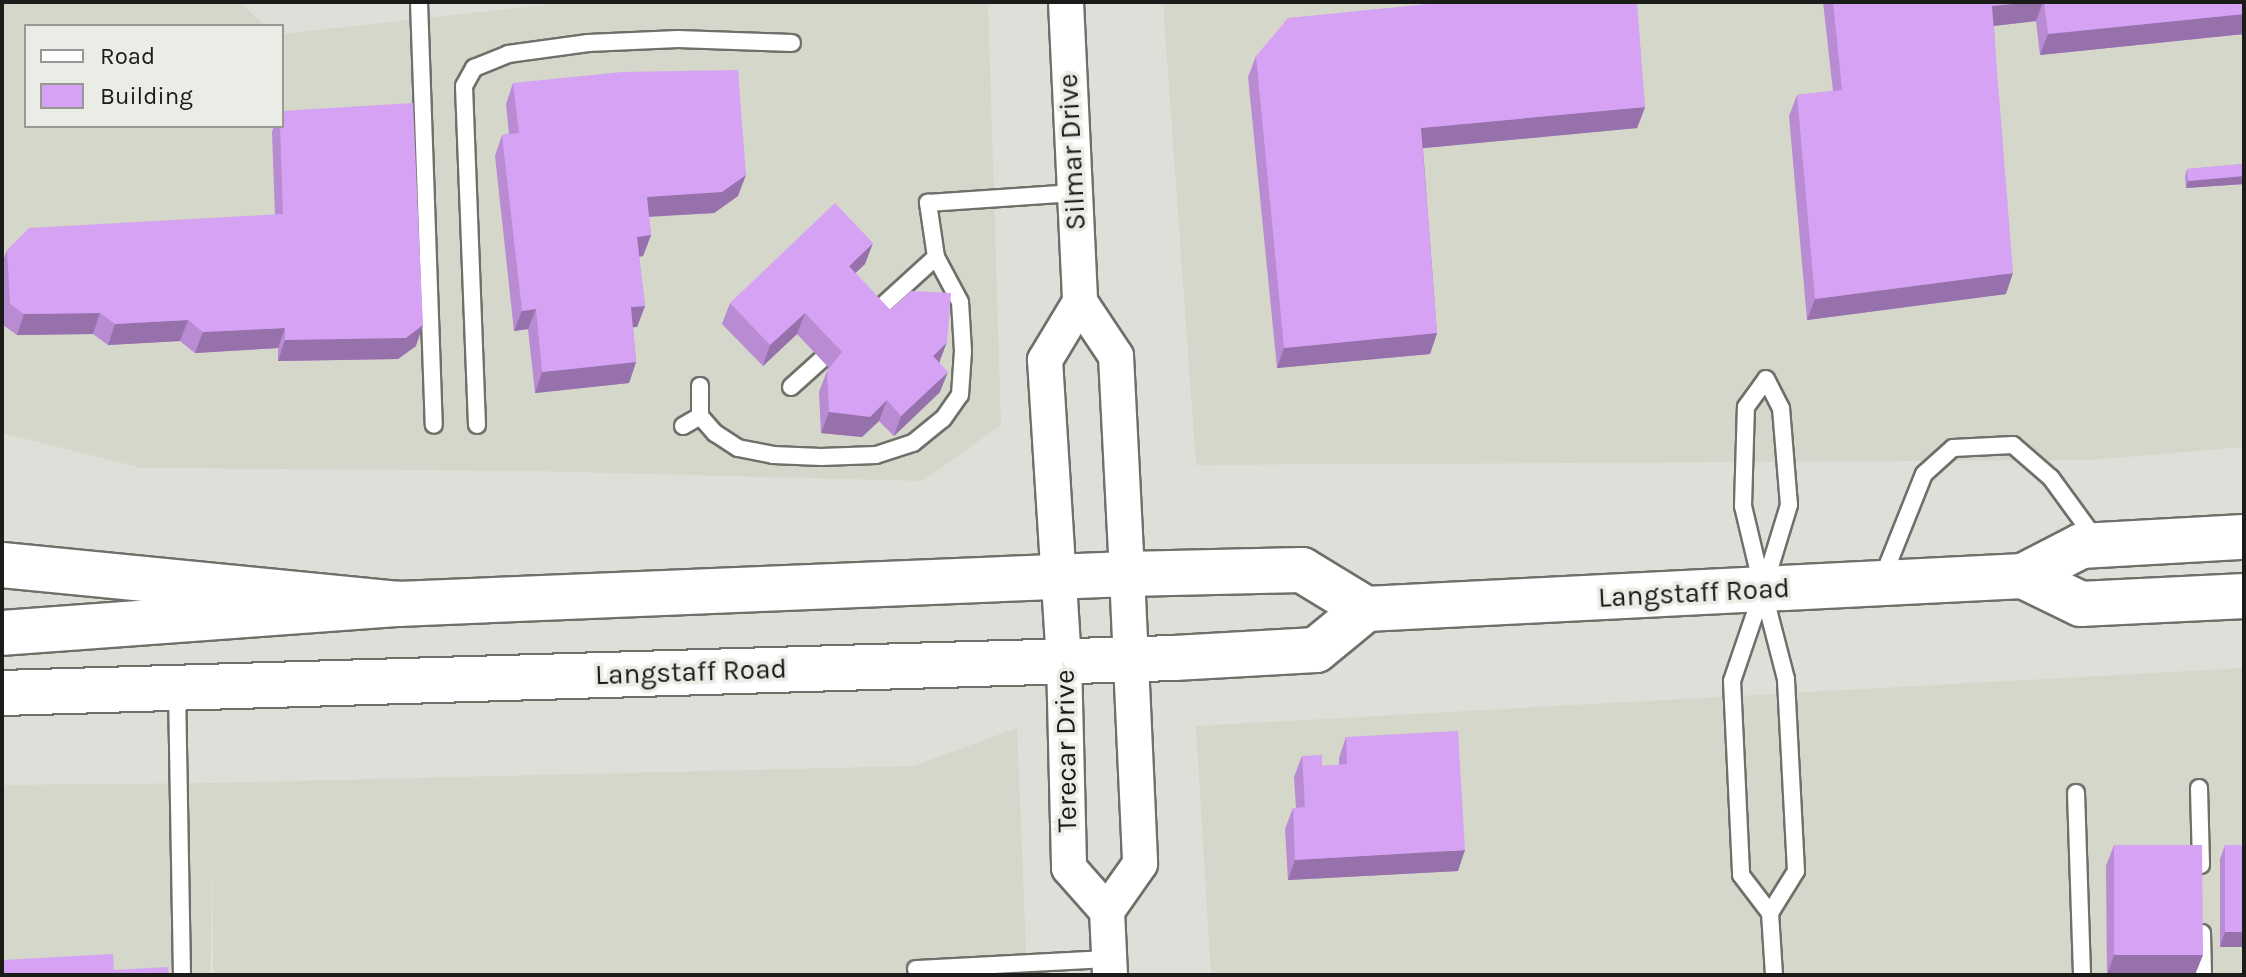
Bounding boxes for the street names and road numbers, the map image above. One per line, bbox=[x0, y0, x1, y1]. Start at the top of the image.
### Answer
street label: Silmar Drive bbox=[1051, 73, 1093, 231]
street label: Langstaff Road bbox=[1597, 571, 1791, 615]
street label: Langstaff Road bbox=[594, 652, 788, 692]
street label: Terecar Drive bbox=[1048, 669, 1084, 833]

